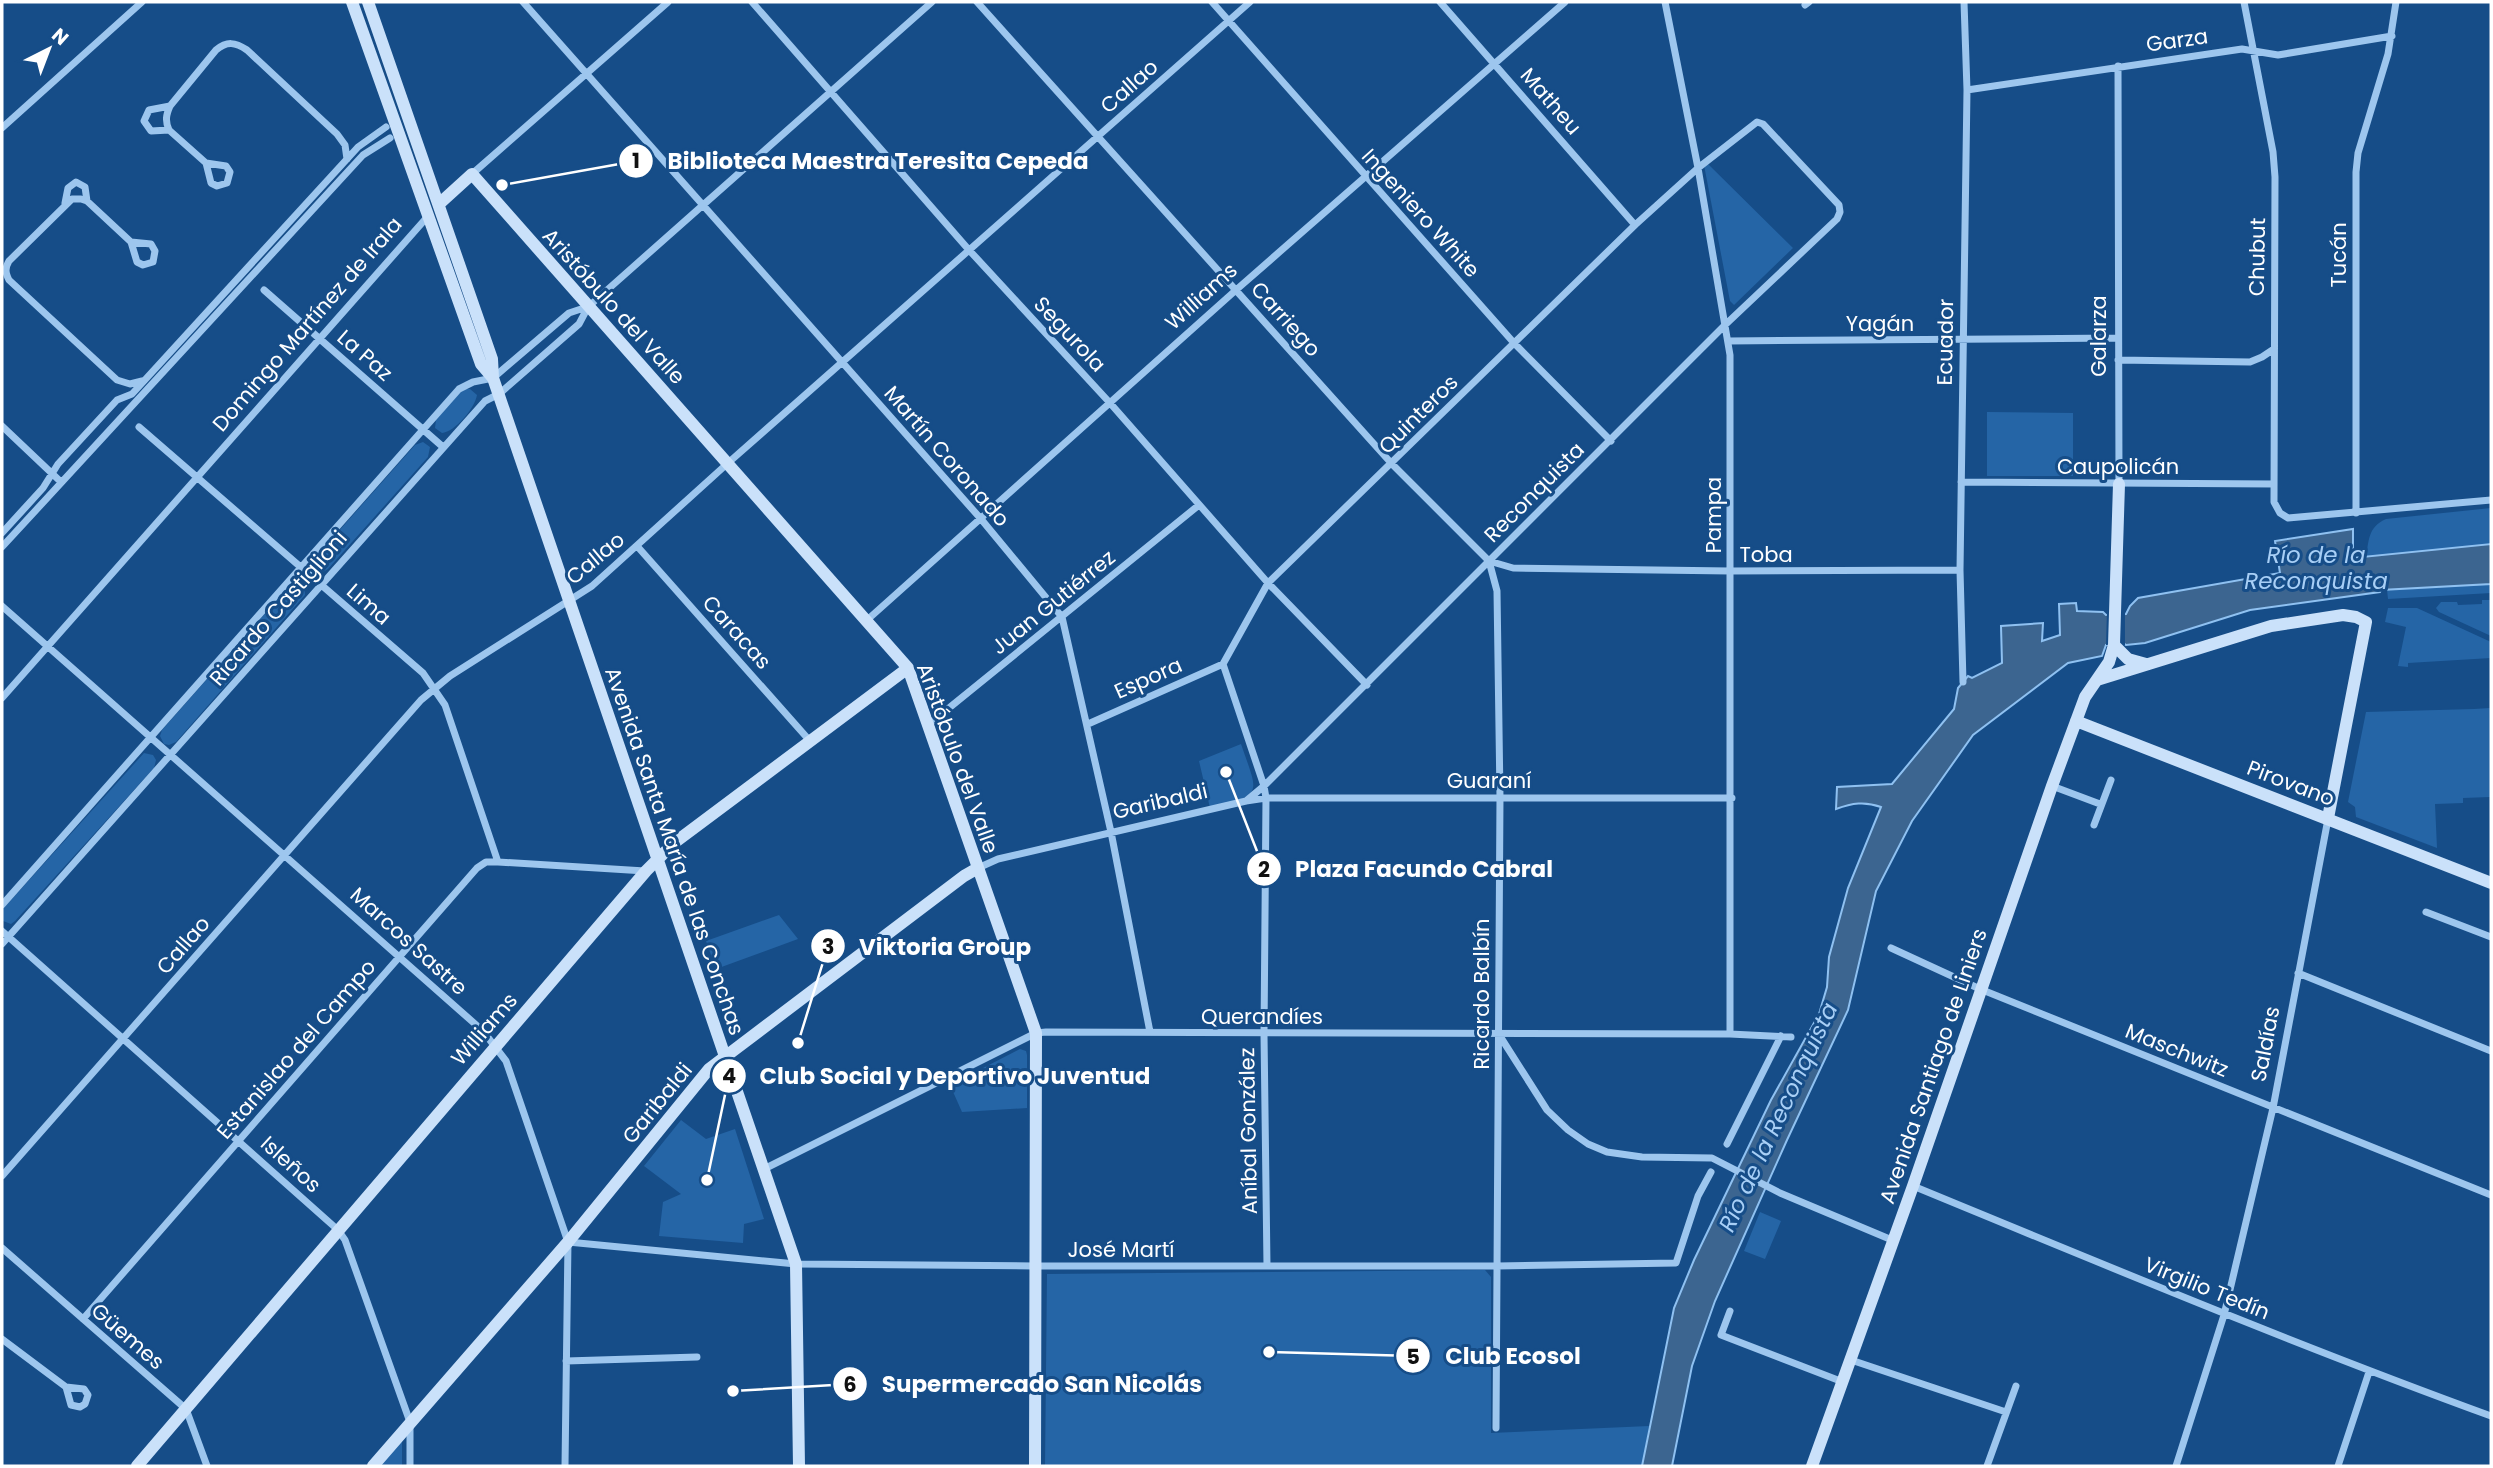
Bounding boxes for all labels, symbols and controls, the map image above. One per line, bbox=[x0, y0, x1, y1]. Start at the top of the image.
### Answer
north arrow bbox=[14, 14, 84, 84]
street label: Garza bbox=[2144, 21, 2210, 59]
text: N bbox=[46, 22, 74, 52]
street label: Callao bbox=[1094, 52, 1164, 120]
street label: Matheu bbox=[1514, 61, 1588, 141]
callout: Biblioteca Maestra Teresita Cepeda bbox=[619, 139, 1103, 183]
street label: Ingeniero White bbox=[1355, 142, 1487, 284]
text: Biblioteca Maestra Teresita Cepeda bbox=[667, 145, 1089, 177]
text: 1 bbox=[632, 146, 640, 175]
street label: Domingo Martínez de Irala bbox=[206, 210, 408, 438]
street label: Chubut bbox=[2242, 218, 2272, 296]
street label: Aristóbulo del Valle bbox=[536, 222, 692, 390]
street label: Tucán bbox=[2324, 222, 2353, 288]
street label: Williams bbox=[1159, 256, 1243, 336]
street label: Carriego bbox=[1244, 275, 1328, 363]
street label: Segurola bbox=[1027, 290, 1113, 378]
street label: Galarza bbox=[2084, 295, 2113, 377]
street label: Ecuador bbox=[1930, 298, 1960, 386]
street label: Yagán bbox=[1846, 309, 1914, 338]
street label: La Paz bbox=[331, 323, 399, 387]
street label: Quinteros bbox=[1372, 368, 1464, 460]
street label: Martín Coronado bbox=[878, 379, 1016, 533]
street label: Reconquista bbox=[1477, 435, 1591, 549]
street label: Caupolicán bbox=[2057, 452, 2179, 481]
street label: Pampa bbox=[1699, 477, 1728, 553]
street label: Ricardo Castiglioni bbox=[203, 524, 353, 692]
street label: Callao bbox=[559, 525, 631, 591]
water label: Río de la Reconquista bbox=[2244, 539, 2388, 597]
street label: Toba bbox=[1739, 540, 1793, 569]
street label: Juan Gutiérrez bbox=[985, 543, 1121, 661]
street label: Lima bbox=[341, 577, 397, 631]
street label: Caracas bbox=[696, 589, 778, 675]
street label: Espora bbox=[1109, 650, 1187, 706]
street label: Aristóbulo del Valle bbox=[910, 659, 1006, 857]
street label: Avenida Santa María de las Conchas bbox=[598, 663, 752, 1039]
street label: Pirovano bbox=[2243, 753, 2339, 813]
street label: Guaraní bbox=[1447, 766, 1531, 795]
street label: Garibaldi bbox=[1110, 776, 1210, 826]
callout: Plaza Facundo Cabral bbox=[1246, 847, 1567, 891]
text: Plaza Facundo Cabral bbox=[1295, 853, 1553, 885]
text: 2 bbox=[1258, 855, 1270, 884]
street label: Marcos Sastre bbox=[344, 880, 474, 1002]
street label: Callao bbox=[150, 910, 216, 980]
street label: Ricardo Balbín bbox=[1467, 919, 1496, 1070]
callout: Viktoria Group bbox=[810, 924, 1045, 968]
street label: Avenida Santiago de Liniers bbox=[1872, 925, 1994, 1207]
text: Viktoria Group bbox=[859, 931, 1031, 963]
text: 3 bbox=[822, 932, 834, 961]
street label: Estanislao del Campo bbox=[210, 953, 382, 1145]
street label: Williams bbox=[444, 986, 524, 1072]
water label: Río de la Reconquista bbox=[1711, 997, 1845, 1237]
street label: Querandíes bbox=[1201, 1002, 1323, 1031]
street label: Saldías bbox=[2243, 1004, 2287, 1084]
street label: Maschwitz bbox=[2121, 1016, 2233, 1084]
street label: Aníbal González bbox=[1232, 1047, 1264, 1215]
callout: Club Social y Deportivo Juventud bbox=[711, 1054, 1165, 1098]
street label: Garibaldi bbox=[615, 1056, 699, 1150]
text: Club Social y Deportivo Juventud bbox=[760, 1060, 1150, 1092]
text: 4 bbox=[722, 1061, 736, 1090]
street label: Isleños bbox=[254, 1129, 328, 1199]
street label: José Martí bbox=[1067, 1235, 1175, 1264]
street label: Virgilio Tedín bbox=[2140, 1250, 2274, 1326]
street label: Güemes bbox=[85, 1296, 171, 1376]
callout: Club Ecosol bbox=[1396, 1334, 1594, 1378]
text: Club Ecosol bbox=[1445, 1340, 1581, 1372]
text: 5 bbox=[1406, 1342, 1420, 1371]
callout: Supermercado San Nicolás bbox=[833, 1362, 1216, 1406]
text: Supermercado San Nicolás bbox=[882, 1368, 1202, 1400]
text: 6 bbox=[843, 1370, 857, 1399]

